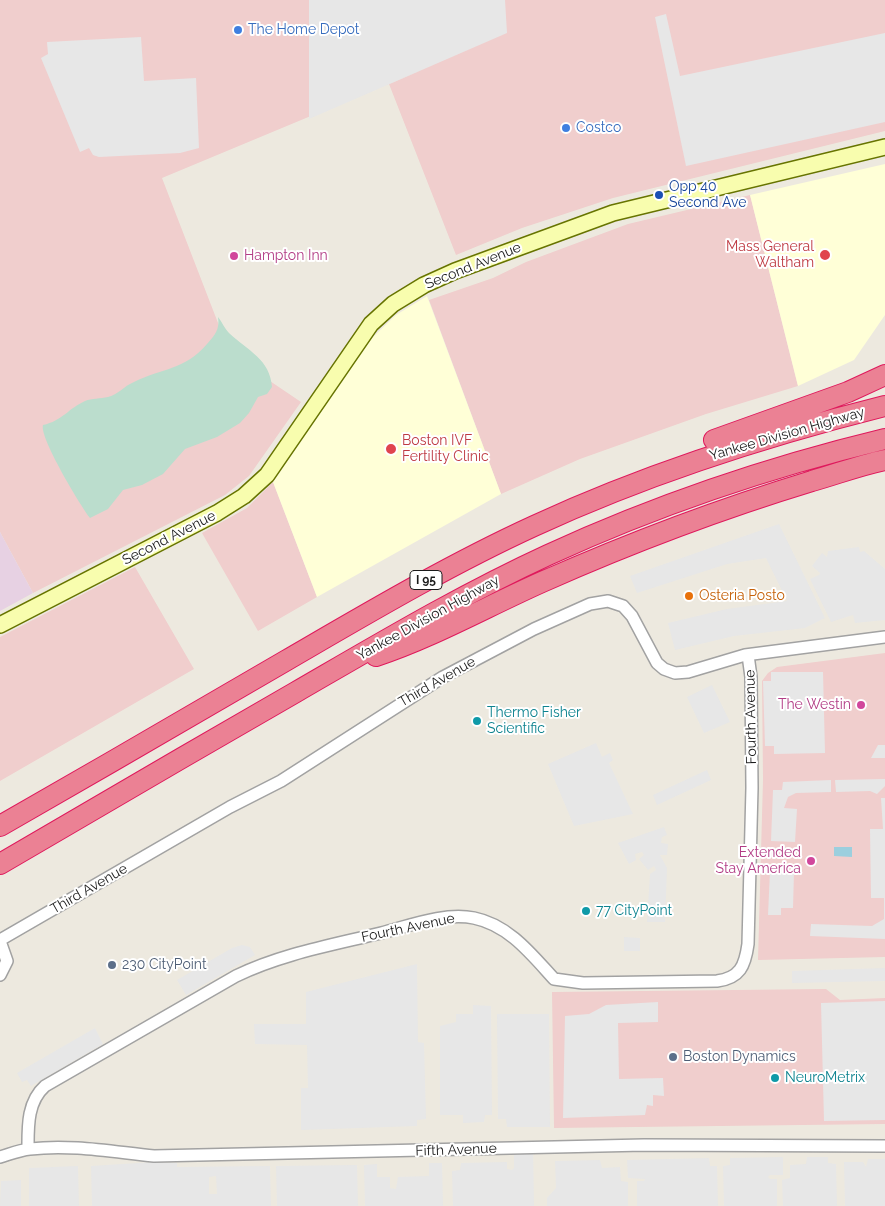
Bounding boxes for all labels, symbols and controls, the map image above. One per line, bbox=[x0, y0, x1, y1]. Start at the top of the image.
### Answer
place label: The Home Depot bbox=[248, 22, 359, 38]
marker: The Home Depot bbox=[232, 24, 244, 36]
place label: Costco bbox=[576, 120, 621, 136]
marker: Costco bbox=[560, 122, 572, 134]
place label: Opp 40 Second Ave bbox=[669, 179, 747, 212]
marker: Opp 40 Second Ave bbox=[653, 189, 665, 201]
street label: Second Avenue bbox=[422, 239, 524, 293]
place label: Mass General Waltham bbox=[726, 239, 814, 272]
place label: Hampton Inn bbox=[244, 248, 328, 264]
marker: Mass General Waltham bbox=[818, 248, 832, 262]
marker: Hampton Inn bbox=[228, 250, 240, 262]
street label: Yankee Division Highway bbox=[708, 404, 866, 464]
place label: Boston IVF Fertility Clinic bbox=[402, 433, 489, 466]
marker: Boston IVF Fertility Clinic bbox=[384, 442, 398, 456]
street label: Second Avenue bbox=[120, 507, 218, 569]
road number: I 95 bbox=[410, 570, 442, 590]
street label: Yankee Division Highway bbox=[354, 572, 502, 664]
place label: Osteria Posto bbox=[699, 588, 785, 604]
marker: Osteria Posto bbox=[683, 590, 695, 602]
street label: Third Avenue bbox=[396, 653, 478, 711]
street label: Fourth Avenue bbox=[742, 669, 760, 765]
place label: The Westin bbox=[778, 697, 851, 713]
marker: The Westin bbox=[855, 699, 867, 711]
place label: Thermo Fisher Scientific bbox=[487, 705, 581, 738]
marker: Thermo Fisher Scientific bbox=[471, 715, 483, 727]
place label: Extended Stay America bbox=[716, 845, 801, 878]
marker: Extended Stay America bbox=[805, 855, 817, 867]
street label: Third Avenue bbox=[48, 860, 130, 918]
place label: 77 CityPoint bbox=[596, 903, 672, 919]
marker: 77 CityPoint bbox=[580, 905, 592, 917]
street label: Fourth Avenue bbox=[360, 910, 456, 946]
place label: 230 CityPoint bbox=[122, 957, 207, 973]
marker: 230 CityPoint bbox=[106, 959, 118, 971]
place label: Boston Dynamics bbox=[683, 1049, 796, 1065]
marker: Boston Dynamics bbox=[667, 1051, 679, 1063]
place label: NeuroMetrix bbox=[785, 1070, 865, 1086]
marker: NeuroMetrix bbox=[769, 1072, 781, 1084]
street label: Fifth Avenue bbox=[415, 1140, 497, 1160]

